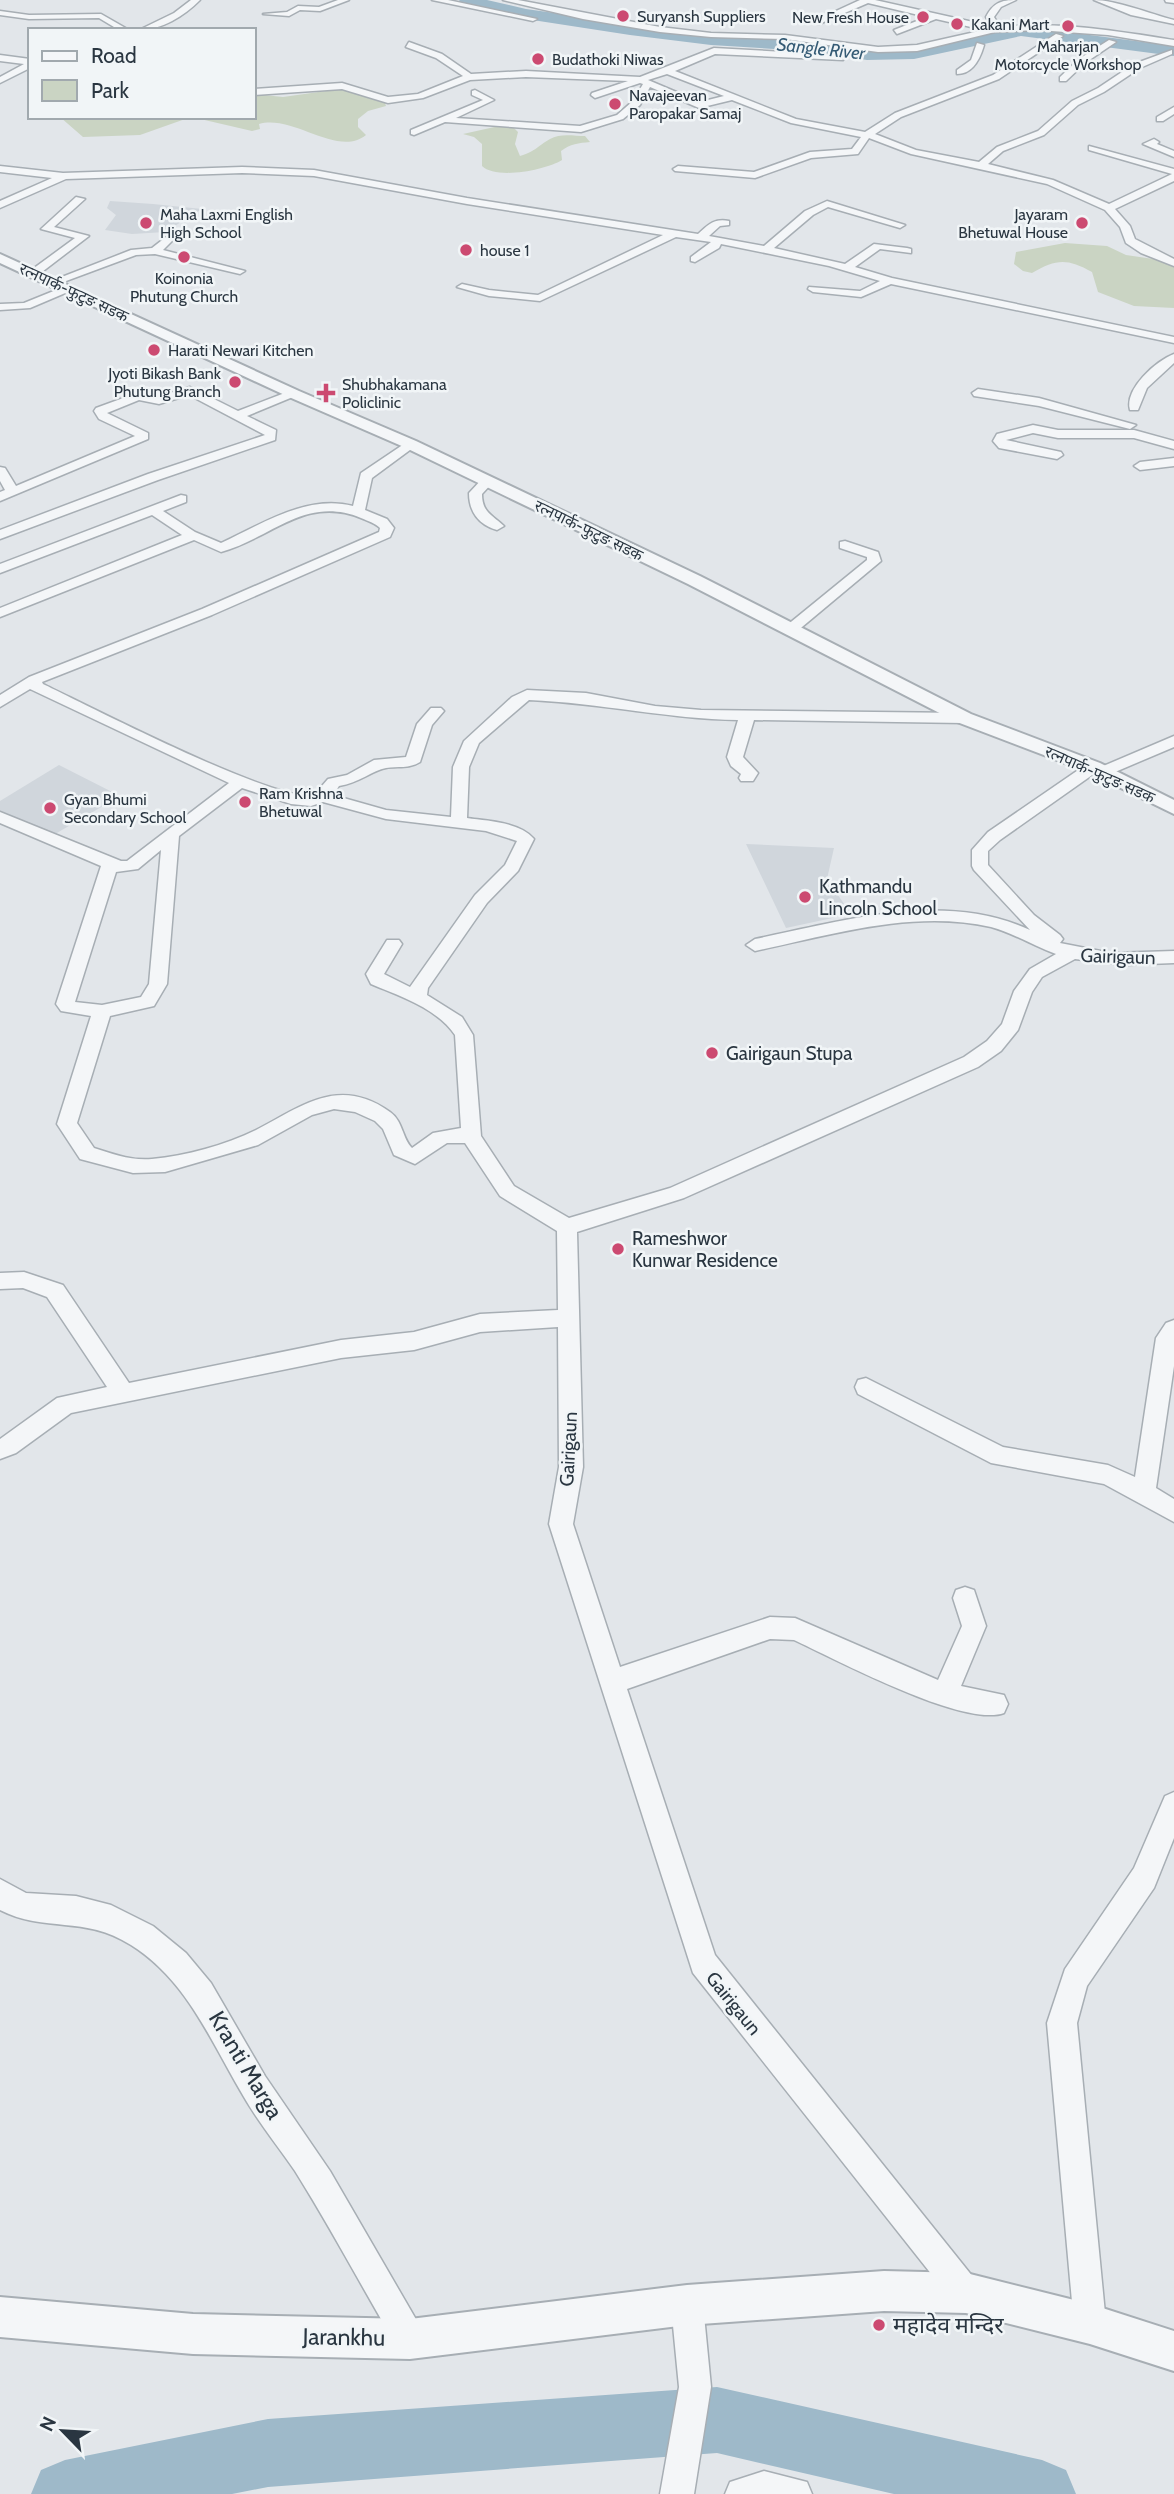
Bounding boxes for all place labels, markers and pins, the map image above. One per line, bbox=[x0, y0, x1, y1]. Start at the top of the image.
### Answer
place label: Suryansh Suppliers bbox=[637, 7, 766, 26]
marker: Suryansh Suppliers bbox=[615, 8, 631, 24]
place label: New Fresh House bbox=[792, 8, 909, 27]
marker: New Fresh House bbox=[915, 9, 931, 25]
place label: Kakani Mart bbox=[971, 15, 1050, 34]
marker: Kakani Mart bbox=[949, 16, 965, 32]
marker: Maharjan Motorcycle Workshop bbox=[1060, 18, 1076, 34]
place label: Maharjan Motorcycle Workshop bbox=[995, 37, 1142, 74]
place label: Budathoki Niwas bbox=[552, 50, 664, 69]
marker: Budathoki Niwas bbox=[530, 51, 546, 67]
place label: Navajeevan Paropakar Samaj bbox=[629, 86, 741, 123]
marker: Navajeevan Paropakar Samaj bbox=[607, 96, 623, 112]
place label: Maha Laxmi English High School bbox=[160, 205, 293, 242]
place label: Jayaram Bhetuwal House bbox=[958, 205, 1068, 242]
marker: Maha Laxmi English High School bbox=[138, 215, 154, 231]
marker: Jayaram Bhetuwal House bbox=[1074, 215, 1090, 231]
place label: house 1 bbox=[480, 241, 530, 260]
marker: house 1 bbox=[458, 242, 474, 258]
marker: Koinonia Phutung Church bbox=[176, 249, 192, 265]
place label: Koinonia Phutung Church bbox=[130, 269, 238, 306]
place label: Harati Newari Kitchen bbox=[168, 341, 313, 360]
marker: Harati Newari Kitchen bbox=[146, 342, 162, 358]
place label: Jyoti Bikash Bank Phutung Branch bbox=[107, 364, 222, 401]
marker: Jyoti Bikash Bank Phutung Branch bbox=[227, 374, 243, 390]
place label: Shubhakamana Policlinic bbox=[342, 375, 447, 412]
marker: Shubhakamana Policlinic bbox=[316, 383, 336, 403]
place label: Ram Krishna Bhetuwal bbox=[259, 784, 344, 821]
place label: Gyan Bhumi Secondary School bbox=[64, 790, 187, 827]
marker: Ram Krishna Bhetuwal bbox=[237, 794, 253, 810]
marker: Gyan Bhumi Secondary School bbox=[42, 800, 58, 816]
place label: Kathmandu Lincoln School bbox=[819, 875, 937, 920]
marker: Kathmandu Lincoln School bbox=[797, 889, 813, 905]
place label: Gairigaun Stupa bbox=[726, 1042, 852, 1065]
marker: Gairigaun Stupa bbox=[704, 1045, 720, 1061]
place label: Rameshwor Kunwar Residence bbox=[632, 1227, 778, 1272]
marker: Rameshwor Kunwar Residence bbox=[610, 1241, 626, 1257]
place label: महादेव मन्दिर bbox=[893, 2311, 1004, 2339]
marker: महादेव मन्दिर bbox=[871, 2317, 887, 2333]

